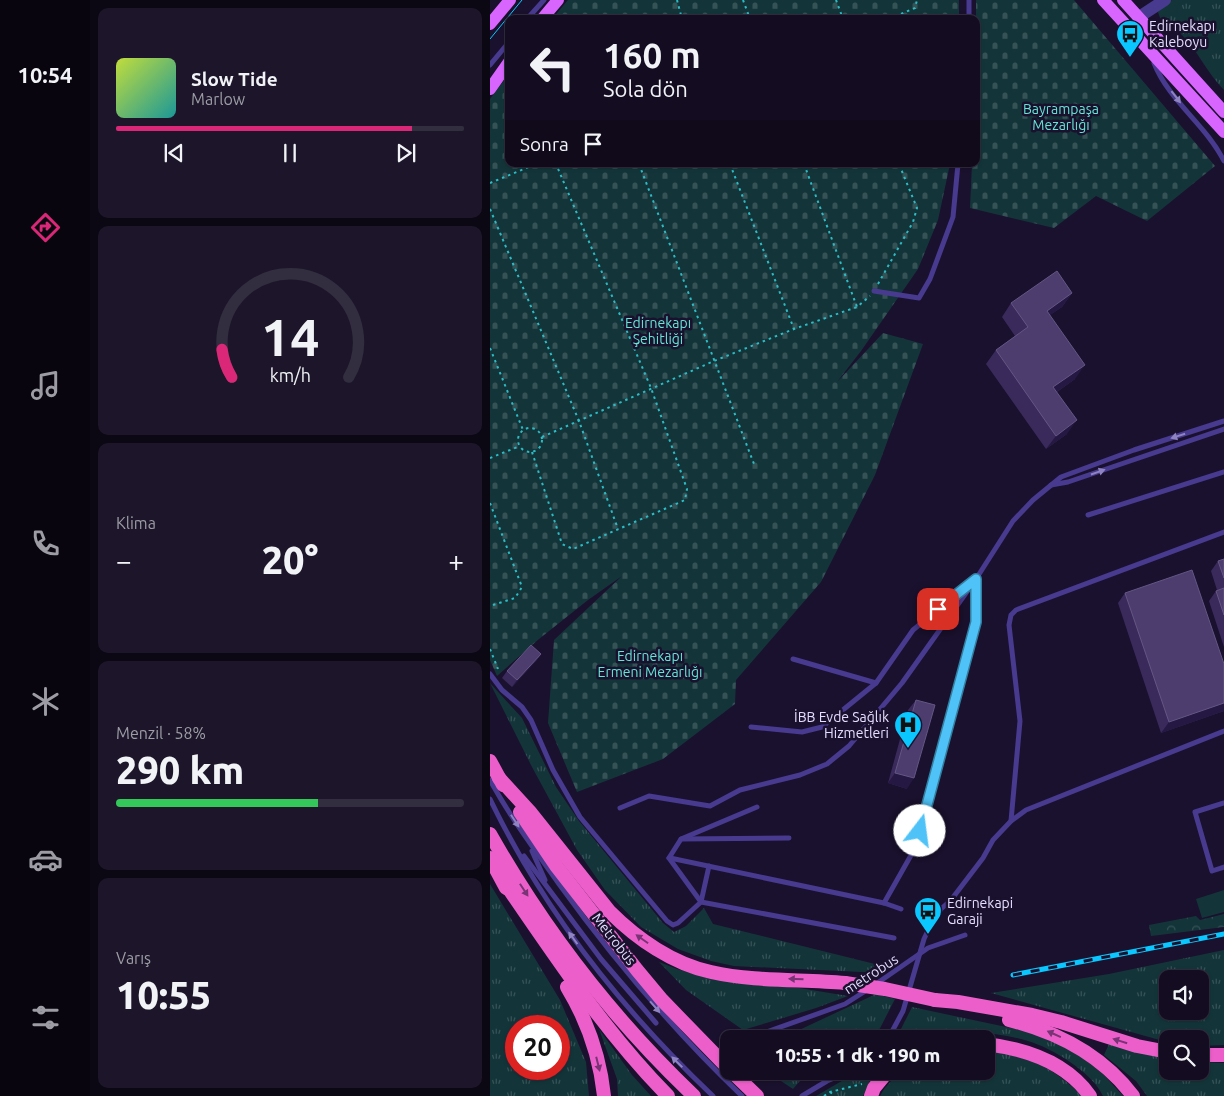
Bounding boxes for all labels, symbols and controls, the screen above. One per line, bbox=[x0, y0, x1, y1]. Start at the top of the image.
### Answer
place label: Edirnekapı Kaleboyu bbox=[1149, 18, 1215, 50]
bus stop icon: Edirnekapı Kaleboyu bbox=[1115, 19, 1145, 58]
icon: left bbox=[520, 35, 585, 100]
text: 160 m bbox=[603, 35, 701, 75]
text: 10:54 bbox=[17, 62, 73, 87]
text: Slow Tide bbox=[191, 68, 278, 90]
text: Sola dön bbox=[603, 76, 688, 101]
text: Marlow bbox=[191, 90, 245, 108]
one-way arrow bbox=[1170, 90, 1181, 103]
park label: Bayrampaşa Mezarlığı bbox=[1023, 101, 1099, 133]
icon: arrive bbox=[579, 130, 607, 158]
text: Sonra bbox=[520, 133, 569, 155]
icon: previous bbox=[160, 139, 188, 167]
icon: pause bbox=[276, 139, 304, 167]
icon: next bbox=[392, 139, 420, 167]
icon: directions bbox=[28, 210, 63, 245]
text: 14 bbox=[261, 308, 319, 366]
park label: Edirnekapı Şehitliği bbox=[625, 315, 691, 347]
text: km/h bbox=[269, 365, 311, 385]
icon: music bbox=[28, 368, 63, 403]
one-way arrow bbox=[1170, 433, 1185, 440]
one-way arrow bbox=[1090, 468, 1105, 475]
text: Klima bbox=[116, 514, 156, 532]
icon: phone bbox=[28, 526, 63, 561]
text: 20° bbox=[262, 539, 318, 581]
text: − bbox=[116, 545, 132, 576]
text: + bbox=[448, 545, 464, 576]
pin bbox=[917, 588, 959, 630]
icon: arrive bbox=[924, 595, 952, 623]
park label: Edirnekapı Ermeni Mezarlığı bbox=[598, 648, 702, 680]
icon: climate bbox=[28, 684, 63, 719]
place label: İBB Evde Sağlık Hizmetleri bbox=[794, 709, 889, 741]
hospital icon: İBB Evde Sağlık Hizmetleri bbox=[893, 710, 923, 749]
text: Menzil · 58% bbox=[116, 724, 206, 742]
text: 290 km bbox=[116, 749, 244, 791]
position arrow bbox=[893, 804, 945, 856]
one-way arrow bbox=[510, 815, 520, 828]
icon: car bbox=[28, 842, 63, 877]
one-way arrow bbox=[519, 884, 529, 897]
place label: Edirnekapi Garaji bbox=[947, 895, 1013, 927]
bus stop icon: Edirnekapi Garaji bbox=[913, 896, 943, 935]
street label: Metrobüs bbox=[589, 910, 639, 968]
one-way arrow bbox=[568, 931, 578, 945]
one-way arrow bbox=[635, 934, 649, 944]
text: Varış bbox=[116, 949, 151, 967]
street label: metrobus bbox=[841, 951, 901, 997]
map controls bbox=[1159, 970, 1209, 1080]
button: sound bbox=[1159, 970, 1209, 1020]
text: 10:55 bbox=[116, 974, 211, 1016]
one-way arrow bbox=[788, 975, 804, 983]
icon: filters bbox=[28, 1000, 63, 1035]
one-way arrow bbox=[649, 1000, 661, 1012]
speed limit sign: 20 bbox=[505, 1015, 570, 1080]
one-way arrow bbox=[1047, 1030, 1061, 1038]
button: search bbox=[1159, 1030, 1209, 1080]
one-way arrow bbox=[1113, 1036, 1128, 1044]
text: 10:55 · 1 dk · 190 m bbox=[775, 1044, 940, 1066]
one-way arrow bbox=[595, 1056, 603, 1071]
one-way arrow bbox=[672, 1056, 684, 1068]

